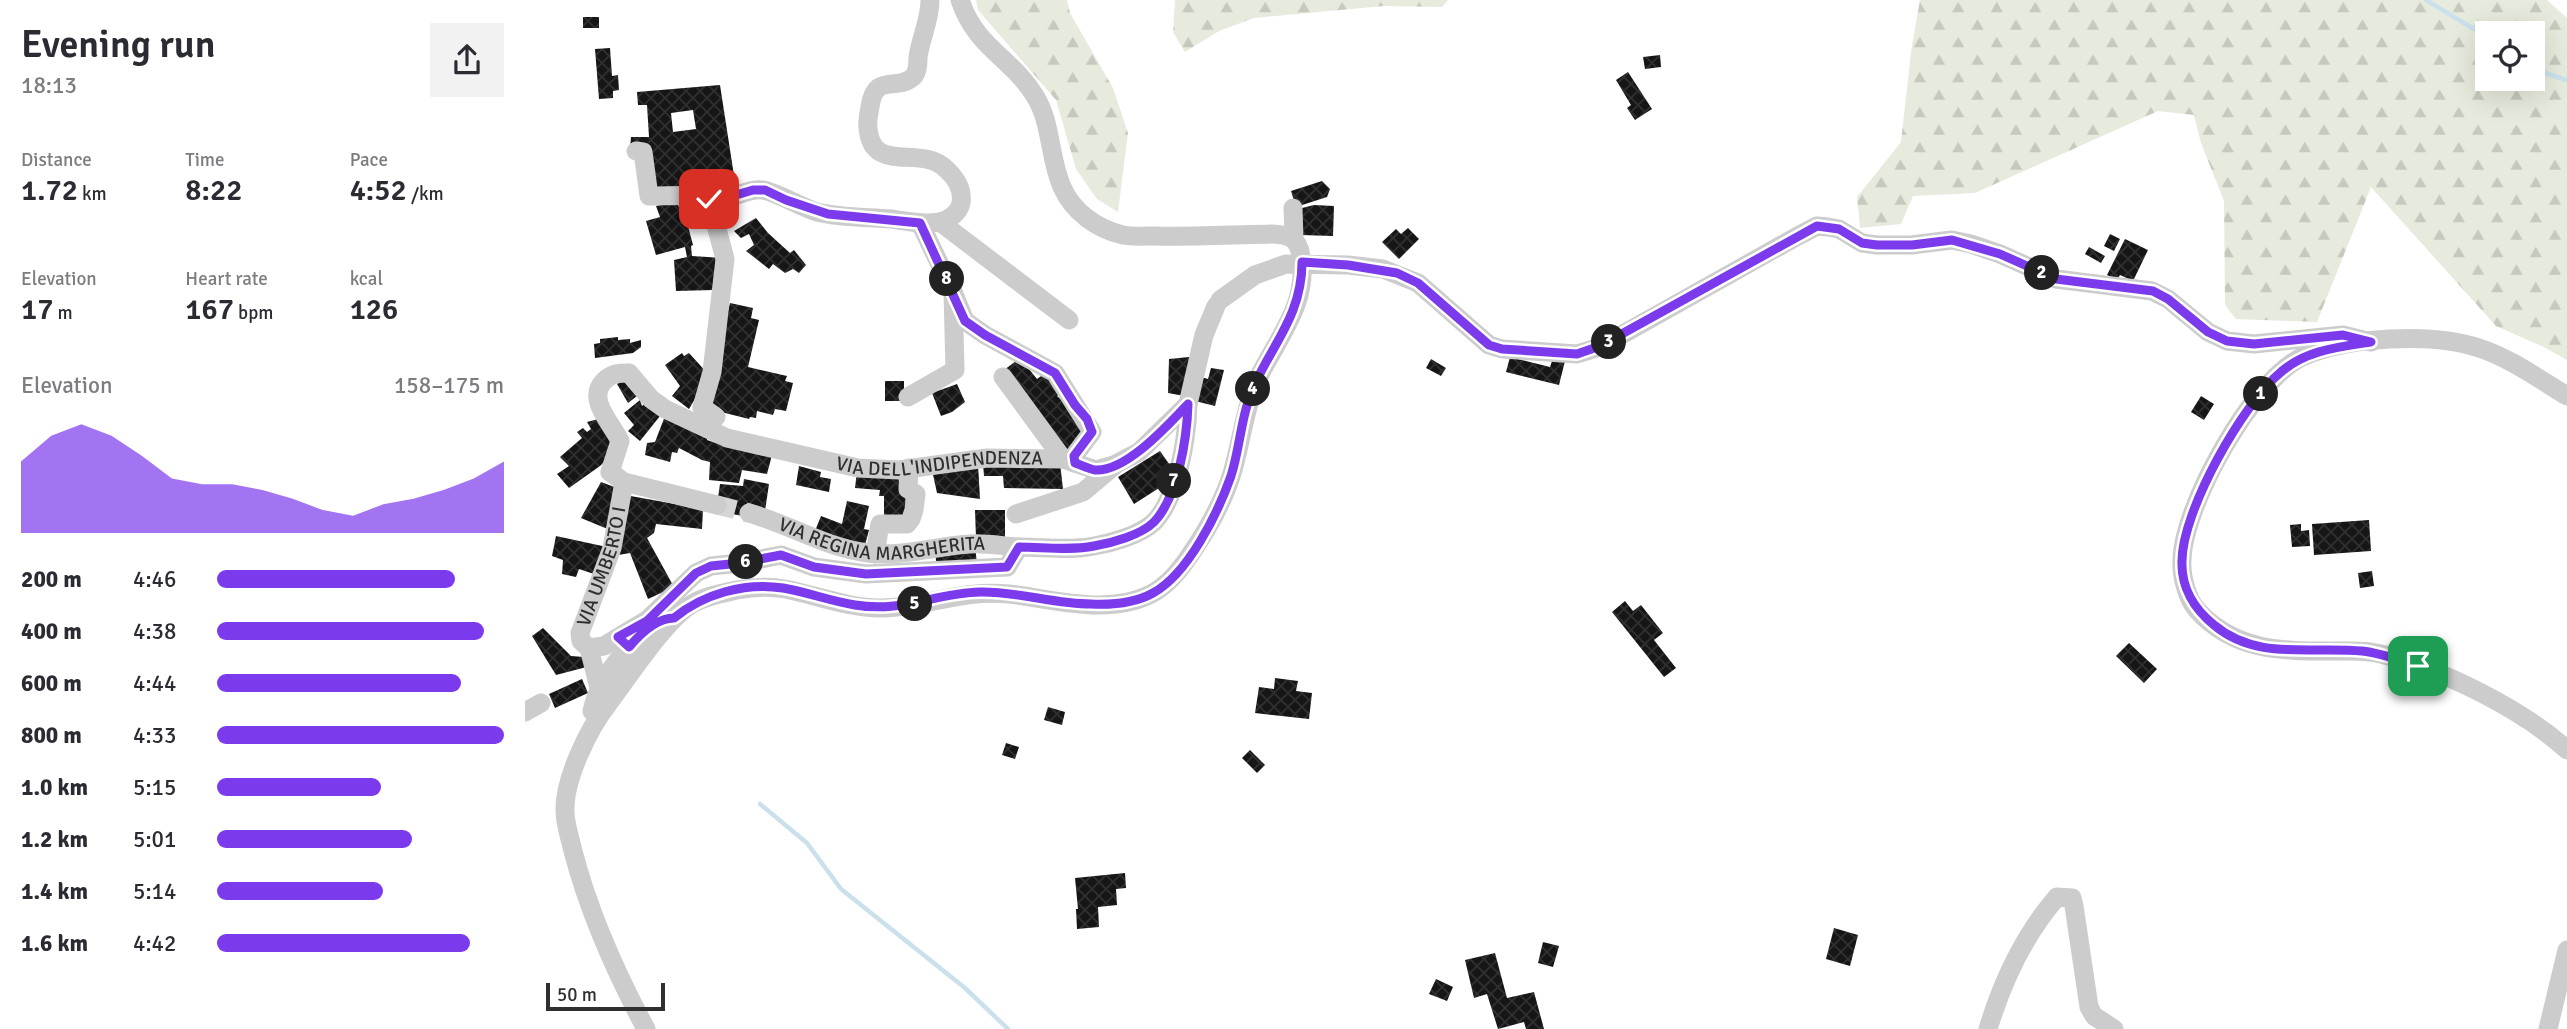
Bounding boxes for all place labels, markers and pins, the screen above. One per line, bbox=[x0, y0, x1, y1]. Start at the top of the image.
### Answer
pin bbox=[679, 169, 739, 229]
pin: 2 bbox=[2025, 256, 2059, 290]
pin: 8 bbox=[929, 262, 965, 296]
pin: 3 bbox=[1591, 324, 1627, 360]
pin: 4 bbox=[1235, 372, 1271, 406]
pin: 1 bbox=[2243, 376, 2279, 412]
pin: 7 bbox=[1157, 463, 1191, 498]
pin: 6 bbox=[729, 544, 763, 580]
pin: 5 bbox=[897, 586, 933, 622]
pin bbox=[2388, 636, 2448, 696]

